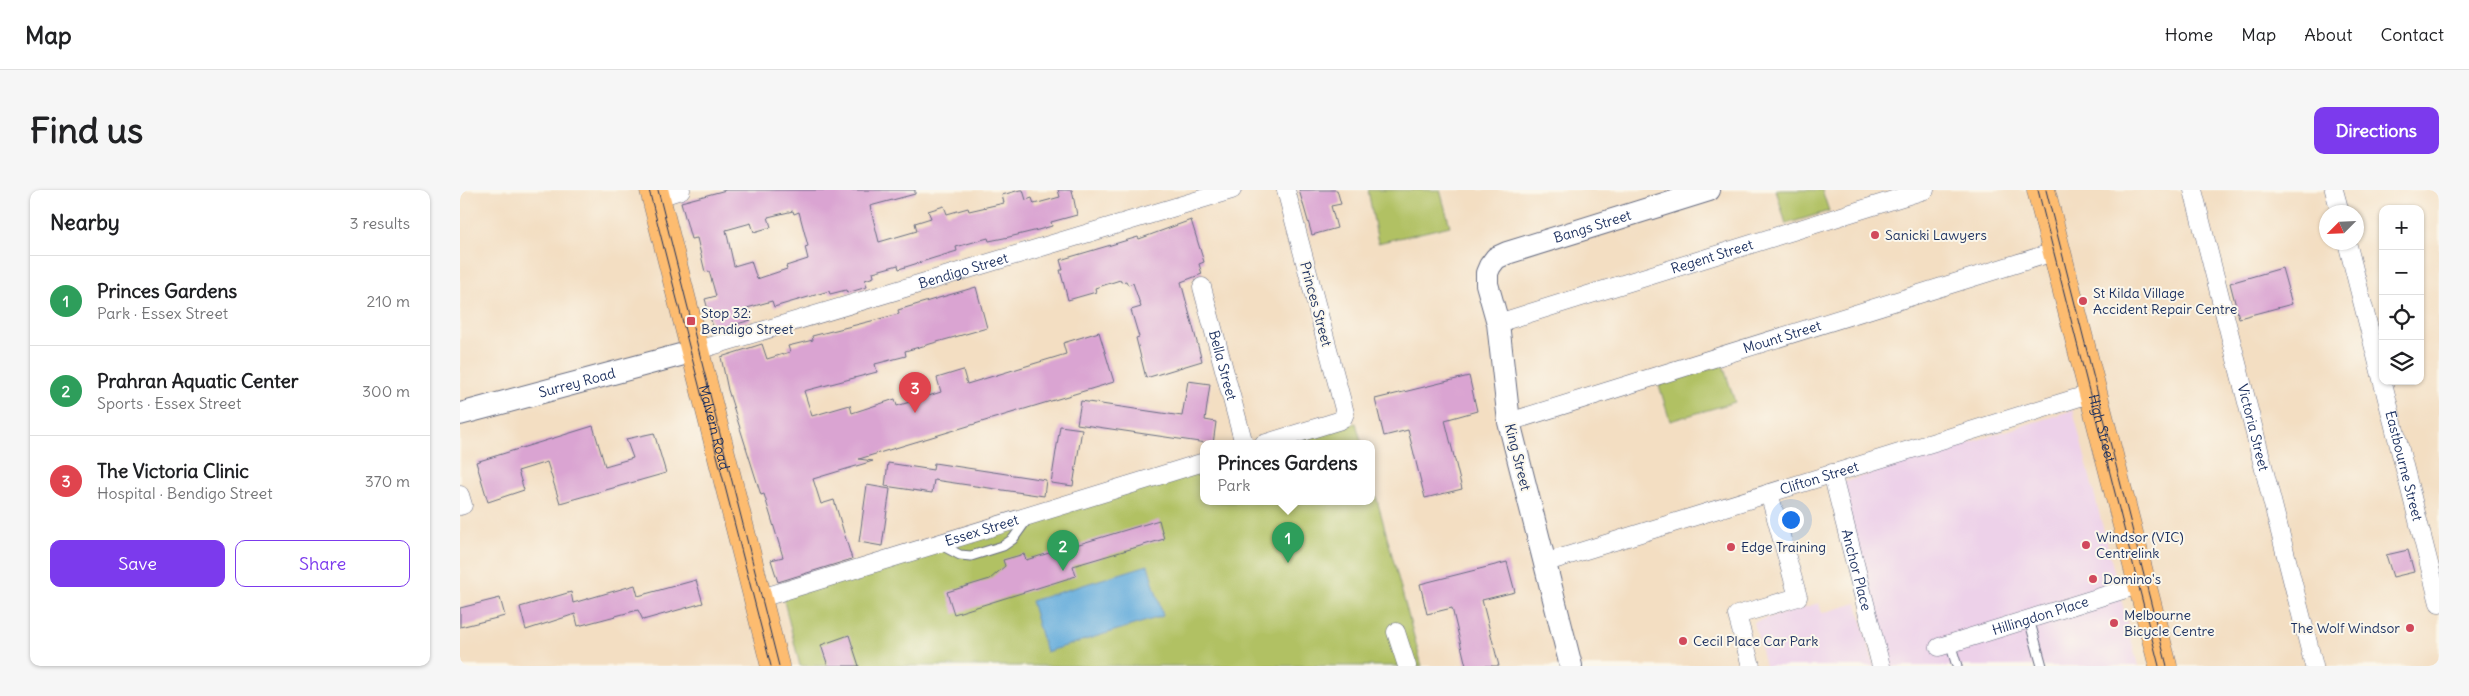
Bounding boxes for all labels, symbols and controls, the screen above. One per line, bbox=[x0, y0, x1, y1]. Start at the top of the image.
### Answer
text: Map bbox=[25, 20, 72, 50]
text: Home bbox=[2165, 23, 2213, 46]
text: Map bbox=[2241, 23, 2276, 46]
text: About bbox=[2304, 23, 2352, 46]
text: Contact bbox=[2380, 23, 2444, 46]
button: Directions bbox=[2314, 107, 2439, 154]
text: Find us bbox=[30, 108, 143, 152]
north arrow bbox=[2319, 205, 2364, 250]
map controls bbox=[2379, 205, 2424, 385]
button: + bbox=[2379, 205, 2424, 250]
street label: Bangs Street bbox=[1551, 206, 1634, 247]
text: Nearby bbox=[50, 209, 120, 236]
text: 3 results bbox=[350, 213, 410, 233]
place label: Sanicki Lawyers bbox=[1885, 226, 1987, 244]
marker: Sanicki Lawyers bbox=[1869, 229, 1881, 241]
street label: Regent Street bbox=[1669, 235, 1755, 278]
street label: Bendigo Street bbox=[916, 249, 1010, 293]
button: − bbox=[2379, 250, 2424, 295]
street label: Princes Street bbox=[1296, 260, 1336, 349]
text: Princes Gardens bbox=[97, 279, 237, 303]
place label: St Kilda Village Accident Repair Centre bbox=[2093, 284, 2237, 318]
text: 1 bbox=[63, 291, 69, 311]
text: 210 m bbox=[367, 291, 410, 311]
marker: St Kilda Village Accident Repair Centre bbox=[2077, 295, 2089, 307]
button: locate bbox=[2379, 295, 2424, 340]
text: Park · Essex Street bbox=[97, 303, 228, 323]
place label: Stop 32: Bendigo Street bbox=[701, 304, 794, 338]
marker: Stop 32: Bendigo Street bbox=[685, 315, 697, 327]
street label: Mount Street bbox=[1741, 316, 1824, 357]
street label: Bella Street bbox=[1205, 328, 1241, 402]
button: layers bbox=[2379, 340, 2424, 385]
street label: Surrey Road bbox=[537, 364, 617, 402]
text: Prahran Aquatic Center bbox=[97, 369, 298, 393]
pin: 3 bbox=[899, 372, 931, 413]
text: 2 bbox=[62, 381, 70, 401]
text: 300 m bbox=[362, 381, 410, 401]
street label: Victoria Street bbox=[2234, 382, 2273, 473]
street label: Malvern Road bbox=[695, 383, 734, 472]
street label: High Street bbox=[2085, 392, 2120, 465]
text: Sports · Essex Street bbox=[97, 393, 241, 413]
street label: Eastbourne Street bbox=[2381, 409, 2427, 523]
street label: King Street bbox=[1501, 422, 1535, 493]
popup bbox=[1200, 440, 1375, 505]
text: Princes Gardens bbox=[1217, 451, 1358, 475]
street label: Clifton Street bbox=[1778, 457, 1861, 498]
text: The Victoria Clinic bbox=[97, 459, 249, 483]
text: 3 bbox=[61, 471, 71, 491]
text: 370 m bbox=[365, 471, 410, 491]
text: Park bbox=[1217, 475, 1250, 495]
text: Hospital · Bendigo Street bbox=[97, 483, 273, 503]
your location bbox=[1778, 507, 1804, 533]
street label: Essex Street bbox=[943, 510, 1021, 550]
pin: 1 bbox=[1272, 522, 1304, 563]
street label: Anchor Place bbox=[1838, 527, 1876, 612]
place label: Windsor (VIC) Centrelink bbox=[2096, 528, 2184, 562]
pin: 2 bbox=[1047, 530, 1079, 571]
place label: Edge Training bbox=[1741, 538, 1826, 556]
marker: Windsor (VIC) Centrelink bbox=[2080, 539, 2092, 551]
button: Save bbox=[50, 540, 225, 587]
button: Share bbox=[235, 540, 410, 587]
marker: Edge Training bbox=[1725, 541, 1737, 553]
place label: Domino's bbox=[2103, 570, 2161, 588]
marker: Domino's bbox=[2087, 573, 2099, 585]
street label: Hillingdon Place bbox=[1990, 592, 2091, 639]
place label: Melbourne Bicycle Centre bbox=[2124, 606, 2214, 640]
marker: Melbourne Bicycle Centre bbox=[2108, 617, 2120, 629]
place label: The Wolf Windsor bbox=[2290, 619, 2400, 637]
marker: The Wolf Windsor bbox=[2404, 622, 2416, 634]
place label: Cecil Place Car Park bbox=[1693, 632, 1818, 650]
marker: Cecil Place Car Park bbox=[1677, 635, 1689, 647]

